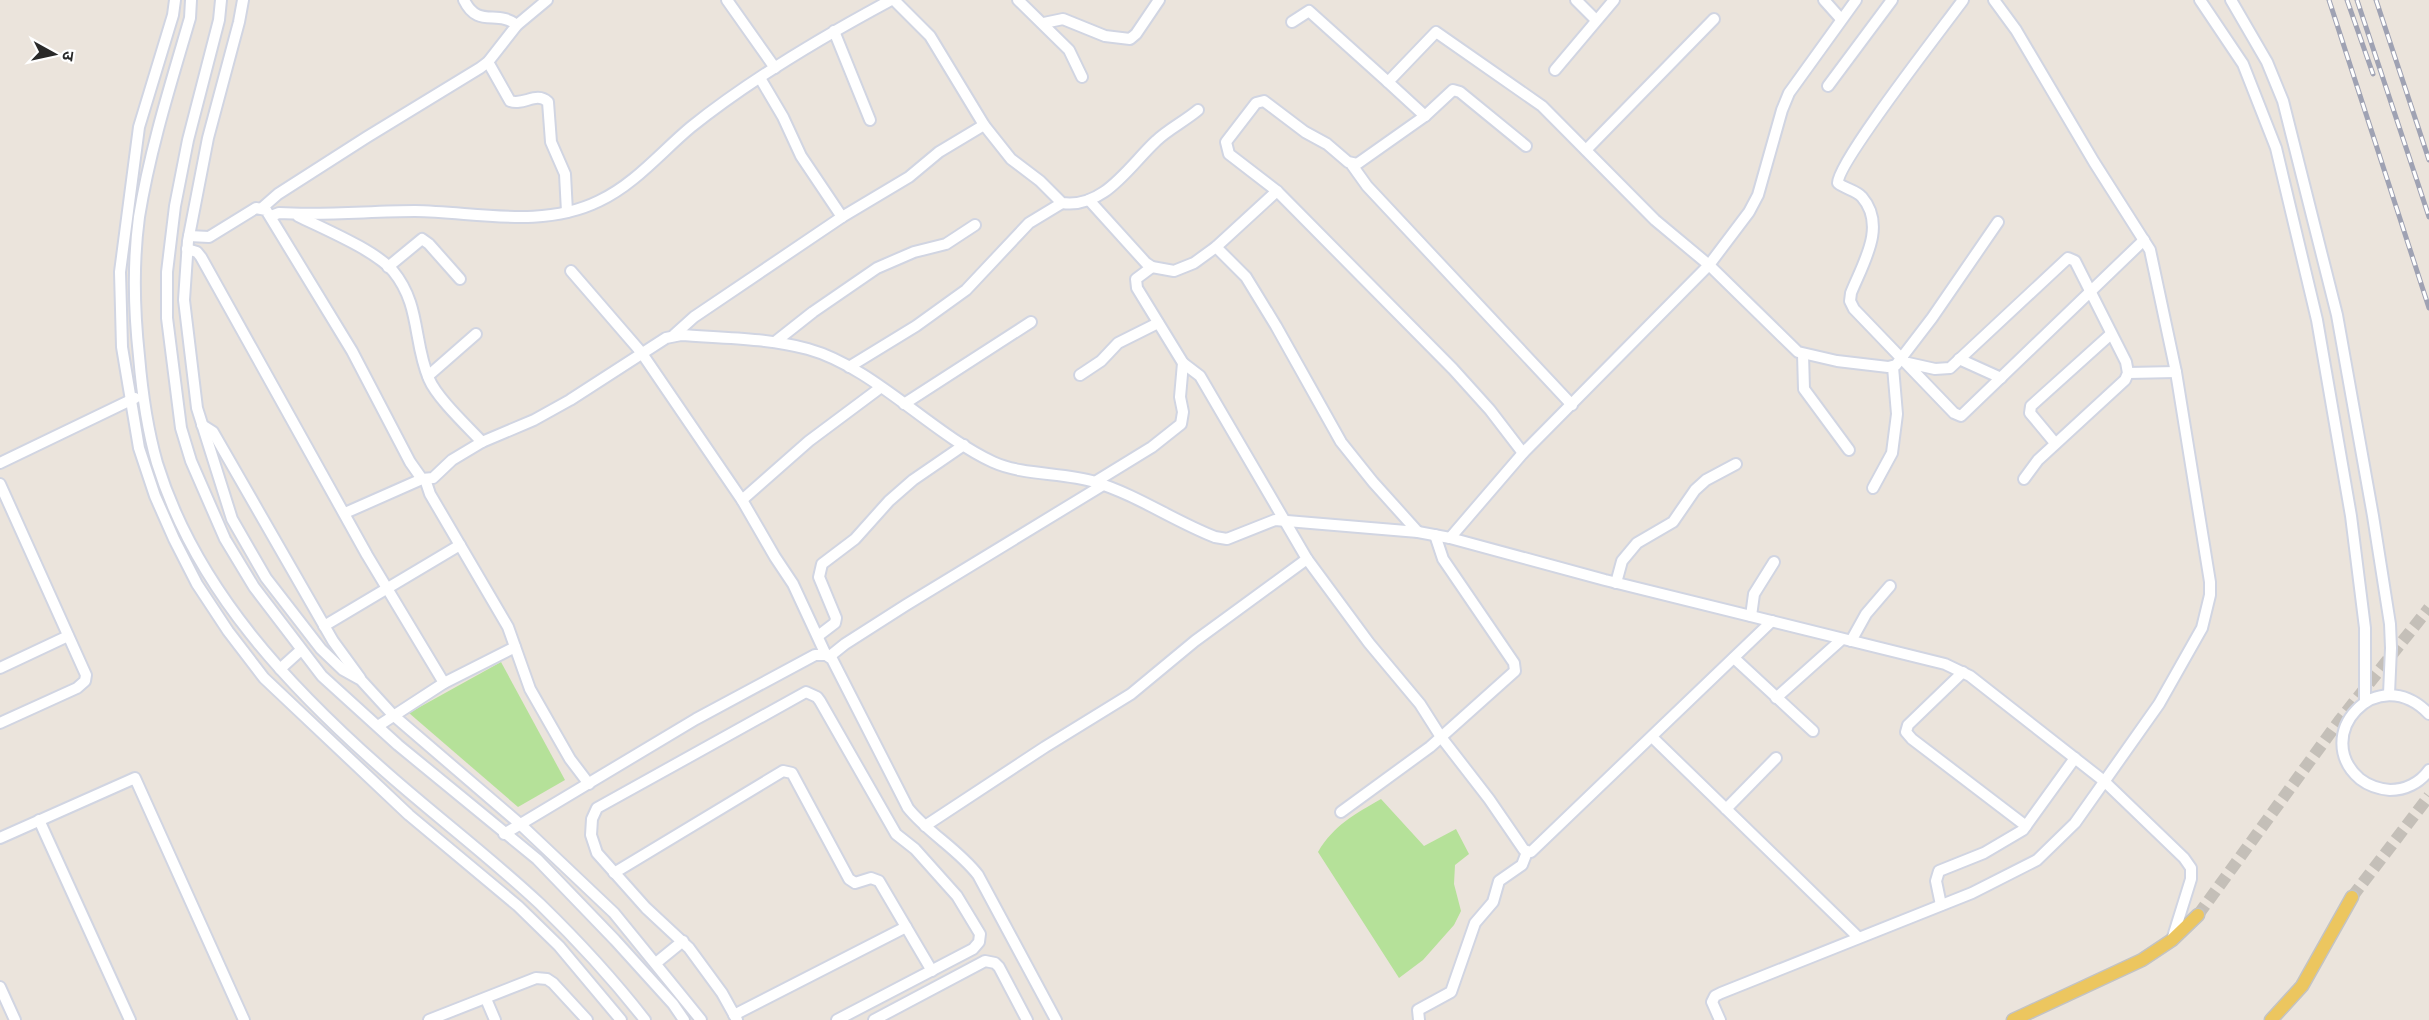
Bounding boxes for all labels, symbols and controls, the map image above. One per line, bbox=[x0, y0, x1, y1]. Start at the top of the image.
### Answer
north arrow bbox=[24, 24, 84, 84]
text: उ bbox=[59, 50, 78, 63]

